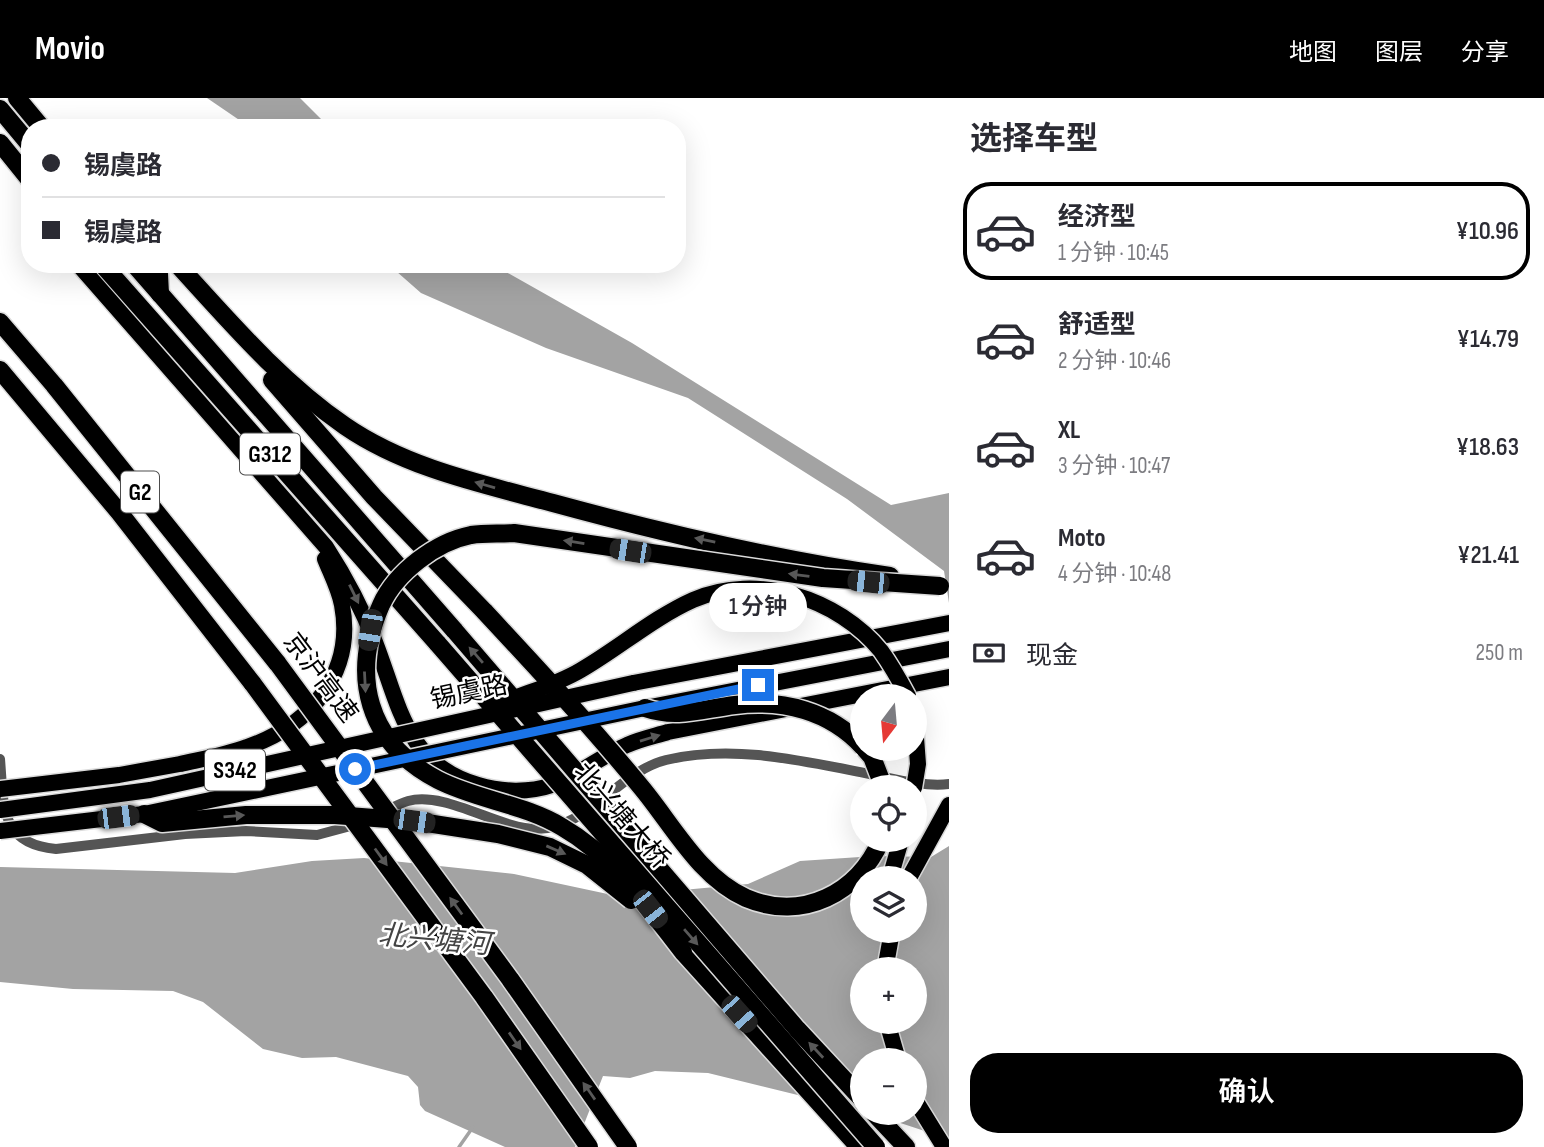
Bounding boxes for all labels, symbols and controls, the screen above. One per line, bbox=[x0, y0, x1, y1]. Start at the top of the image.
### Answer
text: Movio bbox=[35, 29, 105, 69]
text: 地图 bbox=[1289, 38, 1337, 67]
text: 图层 bbox=[1375, 38, 1423, 67]
text: 分享 bbox=[1461, 38, 1509, 67]
text: 选择车型 bbox=[970, 120, 1098, 159]
text: 锡虞路 bbox=[84, 151, 162, 182]
icon: car bbox=[974, 200, 1037, 263]
text: 经济型 bbox=[1058, 202, 1136, 233]
text: ¥10.96 bbox=[1456, 216, 1519, 247]
text: 锡虞路 bbox=[84, 218, 162, 249]
text: 1 分钟 · 10:45 bbox=[1058, 239, 1169, 267]
icon: car bbox=[974, 308, 1037, 371]
text: 舒适型 bbox=[1058, 310, 1136, 341]
text: ¥14.79 bbox=[1457, 324, 1519, 355]
text: 2 分钟 · 10:46 bbox=[1058, 347, 1171, 375]
text: XL bbox=[1058, 415, 1080, 446]
icon: car bbox=[974, 416, 1037, 479]
text: ¥18.63 bbox=[1456, 432, 1519, 463]
road number: G312 bbox=[240, 433, 300, 474]
text: 3 分钟 · 10:47 bbox=[1058, 452, 1170, 480]
road number: G2 bbox=[121, 472, 159, 512]
one-way arrow bbox=[474, 479, 495, 489]
text: Moto bbox=[1058, 523, 1106, 554]
icon: car bbox=[974, 524, 1037, 587]
one-way arrow bbox=[694, 535, 716, 546]
one-way arrow bbox=[563, 536, 585, 547]
car bbox=[608, 537, 653, 565]
text: ¥21.41 bbox=[1457, 540, 1519, 571]
text: 4 分钟 · 10:48 bbox=[1058, 560, 1171, 588]
one-way arrow bbox=[788, 569, 810, 580]
car bbox=[847, 569, 890, 595]
one-way arrow bbox=[349, 584, 360, 604]
callout: 1 分钟 bbox=[709, 584, 807, 632]
text: 1 分钟 bbox=[729, 593, 787, 621]
car bbox=[357, 608, 384, 652]
street label: 京沪高速 bbox=[276, 627, 364, 729]
icon: cash bbox=[970, 634, 1008, 672]
text: 250 m bbox=[1476, 639, 1523, 667]
text: 现金 bbox=[1026, 641, 1078, 672]
one-way arrow bbox=[469, 647, 484, 664]
route end bbox=[742, 669, 774, 701]
street label: 锡虞路 bbox=[428, 670, 510, 716]
one-way arrow bbox=[360, 671, 371, 693]
north arrow bbox=[850, 684, 928, 761]
map controls bbox=[850, 684, 927, 1125]
one-way arrow bbox=[640, 732, 661, 742]
road number: S342 bbox=[205, 750, 265, 790]
route start bbox=[339, 753, 371, 785]
street label: 北兴塘大桥 bbox=[567, 757, 675, 875]
button: locate bbox=[850, 775, 927, 852]
car bbox=[96, 804, 141, 830]
car bbox=[392, 808, 437, 834]
one-way arrow bbox=[224, 810, 246, 821]
one-way arrow bbox=[546, 845, 567, 856]
one-way arrow bbox=[373, 848, 387, 866]
button: layers bbox=[850, 866, 927, 943]
car bbox=[629, 886, 672, 932]
one-way arrow bbox=[449, 897, 463, 915]
water label: 北兴塘河 bbox=[377, 919, 496, 962]
one-way arrow bbox=[683, 928, 698, 945]
button: + bbox=[850, 957, 927, 1034]
car bbox=[718, 991, 761, 1037]
one-way arrow bbox=[508, 1032, 522, 1050]
one-way arrow bbox=[809, 1042, 825, 1059]
button: − bbox=[850, 1048, 927, 1125]
button: 确认 bbox=[970, 1053, 1523, 1133]
one-way arrow bbox=[582, 1082, 596, 1100]

